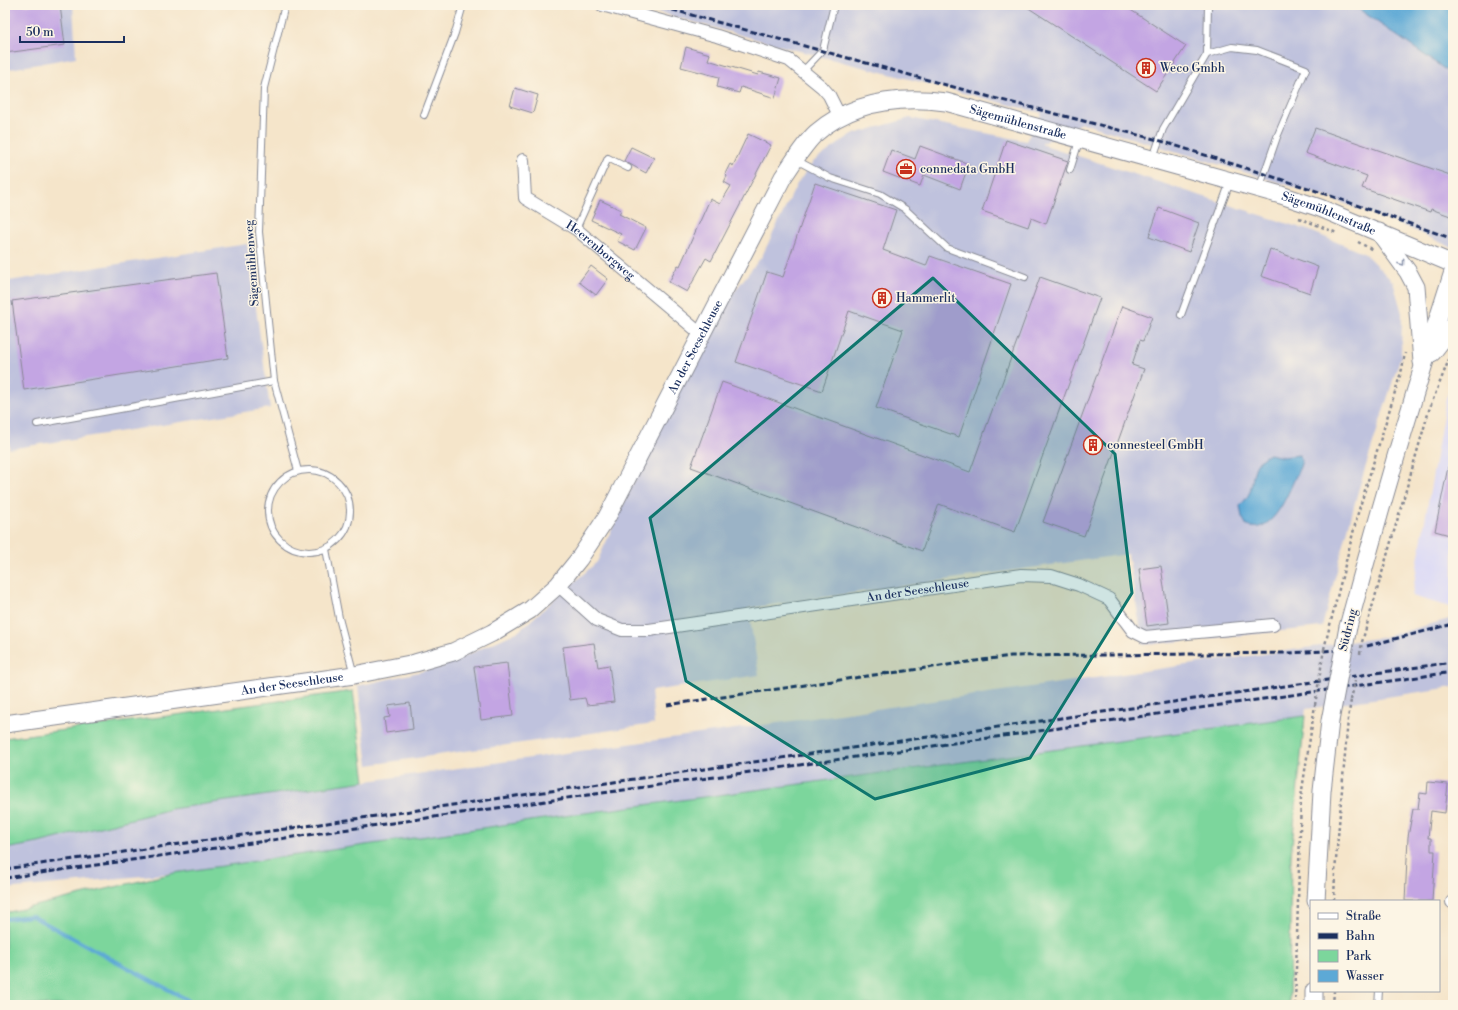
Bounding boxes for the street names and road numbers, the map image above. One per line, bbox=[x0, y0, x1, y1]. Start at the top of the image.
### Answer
street label: Sägemühlenstraße bbox=[968, 101, 1068, 143]
street label: Sägemühlenstraße bbox=[1280, 188, 1378, 238]
street label: Heerenborgweg bbox=[563, 217, 639, 283]
street label: Sägemühlenweg bbox=[241, 218, 263, 307]
street label: An der Seeschleuse bbox=[664, 297, 726, 397]
street label: An der Seeschleuse bbox=[864, 575, 970, 605]
street label: Südring bbox=[1335, 606, 1361, 653]
street label: An der Seeschleuse bbox=[239, 669, 345, 698]

